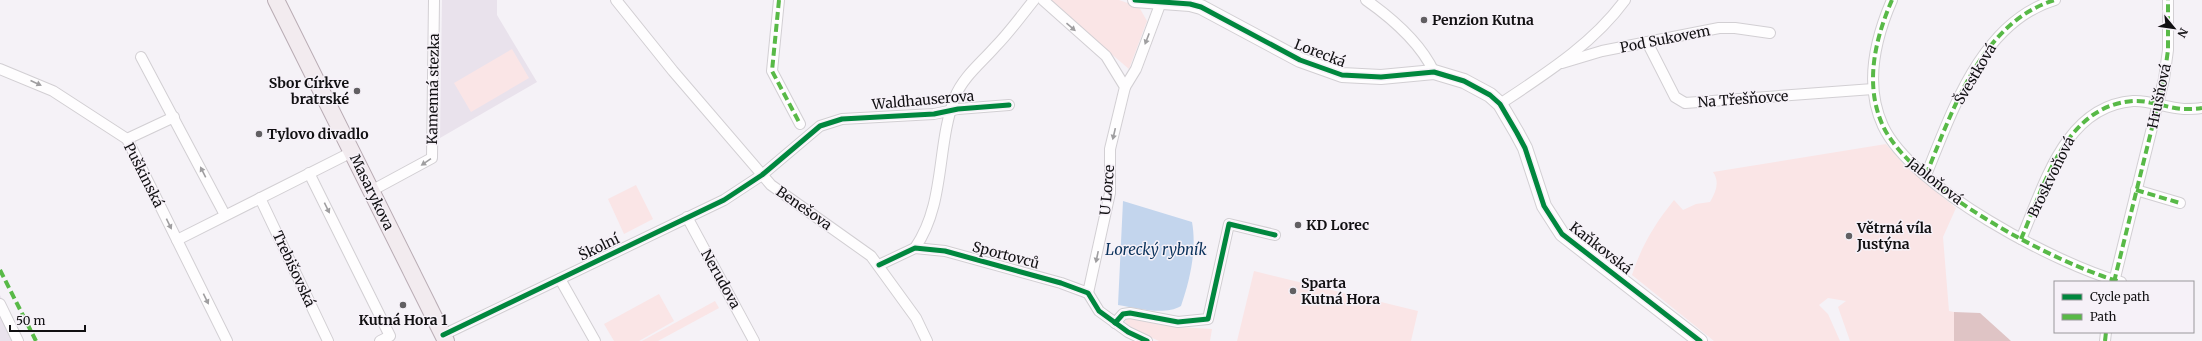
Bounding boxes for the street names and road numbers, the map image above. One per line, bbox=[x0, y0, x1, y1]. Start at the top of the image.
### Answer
street label: Pod Sukovem bbox=[1618, 21, 1712, 57]
street label: Kamenná stezka bbox=[423, 33, 443, 145]
street label: Lorecká bbox=[1292, 35, 1349, 71]
street label: Švestková bbox=[1950, 40, 2000, 108]
street label: Hrušňová bbox=[2143, 62, 2175, 130]
street label: Waldhauserova bbox=[870, 87, 975, 114]
street label: Na Třešňovce bbox=[1697, 87, 1789, 111]
street label: Broskvoňová bbox=[2024, 133, 2079, 220]
street label: Puškinská bbox=[120, 140, 168, 211]
street label: Masarykova bbox=[346, 151, 398, 233]
street label: Jabloňová bbox=[1903, 153, 1967, 209]
street label: U Lorce bbox=[1096, 164, 1118, 216]
street label: Benešova bbox=[773, 182, 836, 234]
street label: Kaňkovská bbox=[1566, 218, 1636, 278]
street label: Trebišovská bbox=[269, 228, 320, 310]
street label: Školní bbox=[576, 229, 623, 265]
street label: Sportovců bbox=[971, 237, 1042, 273]
street label: Nerudova bbox=[697, 246, 745, 312]

